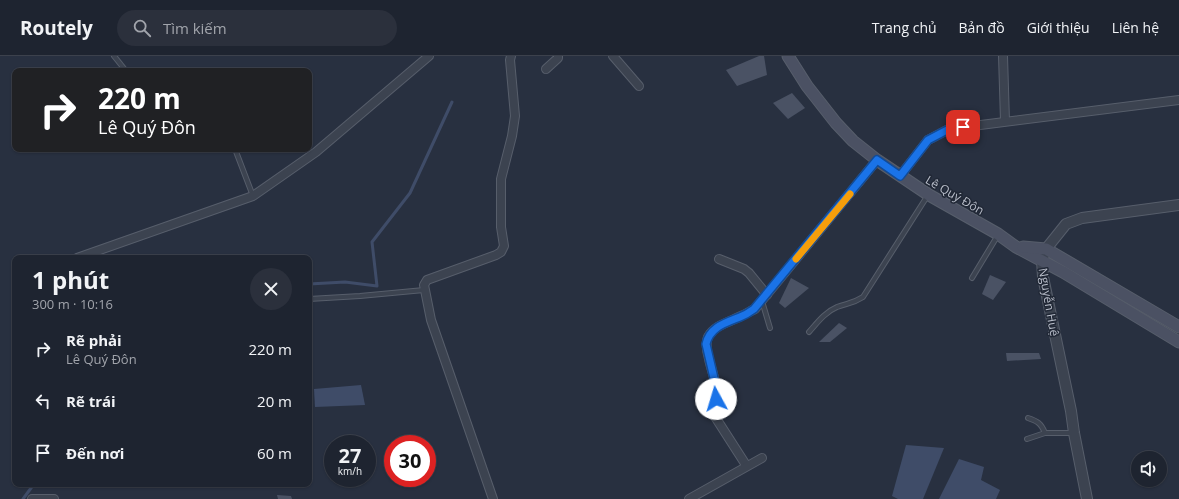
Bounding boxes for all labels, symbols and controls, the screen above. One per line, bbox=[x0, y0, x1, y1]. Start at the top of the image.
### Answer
search box bbox=[117, 10, 397, 46]
text: Routely bbox=[20, 15, 93, 41]
icon: search bbox=[131, 17, 153, 39]
text: Tìm kiếm bbox=[163, 18, 227, 38]
text: Trang chủ bbox=[872, 18, 937, 37]
text: Bản đồ bbox=[959, 18, 1005, 37]
text: Giới thiệu bbox=[1027, 18, 1090, 37]
text: Liên hệ bbox=[1112, 18, 1159, 37]
text: 220 m bbox=[98, 79, 181, 117]
icon: right bbox=[32, 84, 84, 136]
pin bbox=[946, 110, 980, 144]
text: Lê Quý Đôn bbox=[98, 115, 196, 139]
icon: arrive bbox=[952, 116, 974, 138]
street label: Lê Quý Đôn bbox=[923, 171, 987, 219]
text: 1 phút bbox=[32, 263, 109, 296]
street label: Nguyễn Huệ bbox=[1035, 267, 1063, 338]
button: close bbox=[250, 268, 292, 310]
text: 300 m · 10:16 bbox=[32, 295, 113, 313]
text: Rẽ phải bbox=[66, 330, 122, 350]
icon: right bbox=[32, 338, 54, 360]
text: 220 m bbox=[248, 339, 292, 359]
text: Lê Quý Đôn bbox=[66, 350, 137, 368]
position arrow bbox=[695, 378, 737, 420]
icon: left bbox=[32, 390, 54, 412]
text: Rẽ trái bbox=[66, 391, 116, 411]
text: 20 m bbox=[257, 391, 292, 411]
speed limit sign: 30 bbox=[384, 435, 436, 487]
icon: arrive bbox=[32, 442, 54, 464]
text: 27 bbox=[339, 442, 361, 469]
text: Đến nơi bbox=[66, 443, 124, 463]
text: 60 m bbox=[257, 443, 292, 463]
map controls bbox=[1131, 451, 1167, 487]
button: sound bbox=[1131, 451, 1167, 487]
text: km/h bbox=[338, 464, 362, 478]

